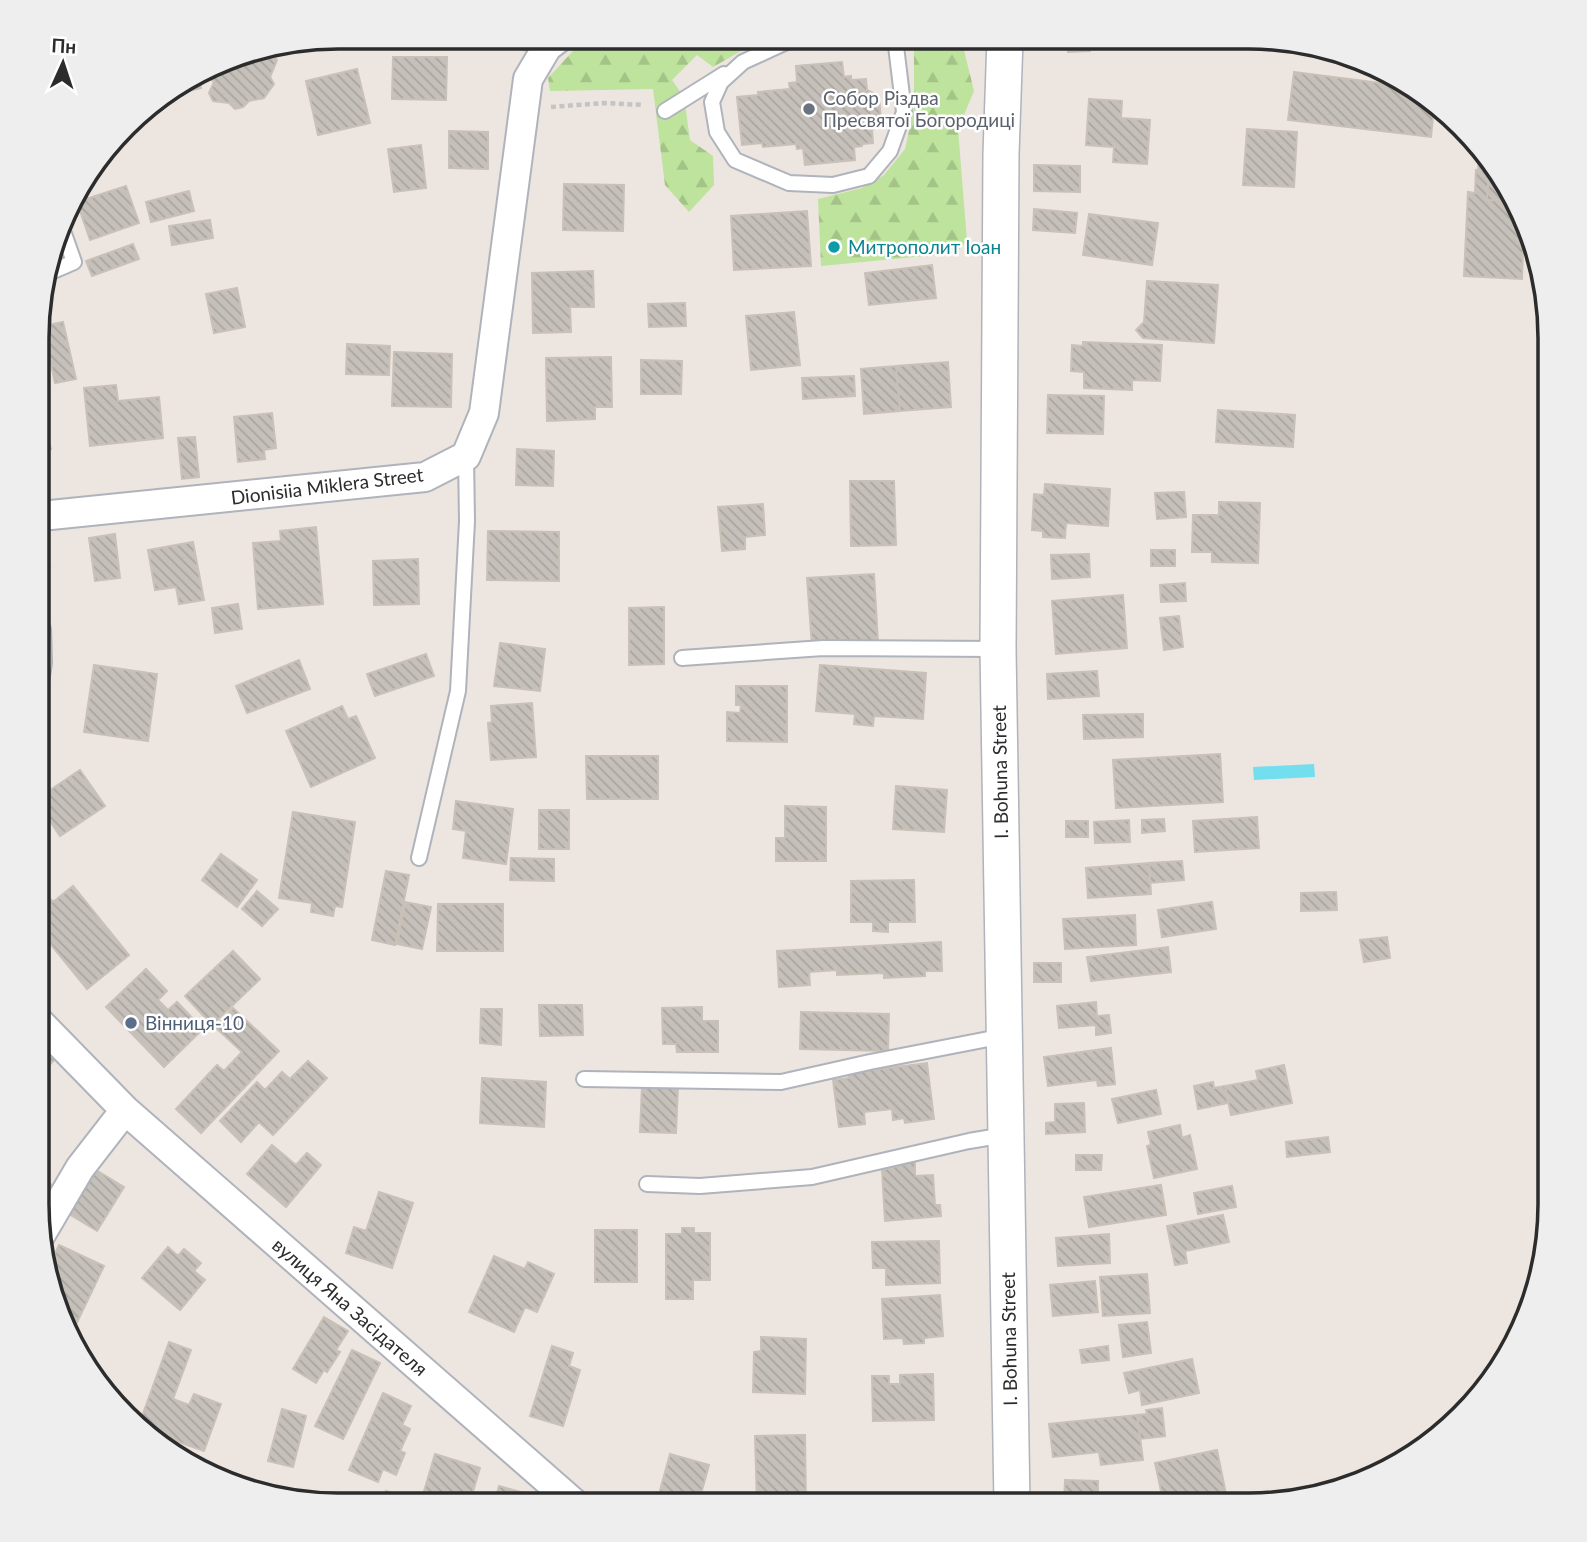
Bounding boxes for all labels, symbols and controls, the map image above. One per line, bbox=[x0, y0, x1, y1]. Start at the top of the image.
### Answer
north arrow bbox=[28, 28, 98, 98]
text: Пн bbox=[51, 33, 77, 58]
place label: Собор Різдва Пресвятої Богородиці bbox=[823, 86, 1015, 131]
marker: Собор Різдва Пресвятої Богородиці bbox=[801, 101, 817, 117]
place label: Митрополит Іоан bbox=[848, 235, 1001, 258]
marker: Митрополит Іоан bbox=[826, 239, 842, 255]
street label: Dionisiia Miklera Street bbox=[229, 462, 425, 509]
street label: I. Bohuna Street bbox=[987, 705, 1012, 839]
place label: Вінниця-10 bbox=[145, 1011, 244, 1034]
marker: Вінниця-10 bbox=[123, 1015, 139, 1031]
street label: вулиця Яна Засідателя bbox=[268, 1233, 433, 1380]
street label: I. Bohuna Street bbox=[996, 1272, 1021, 1406]

